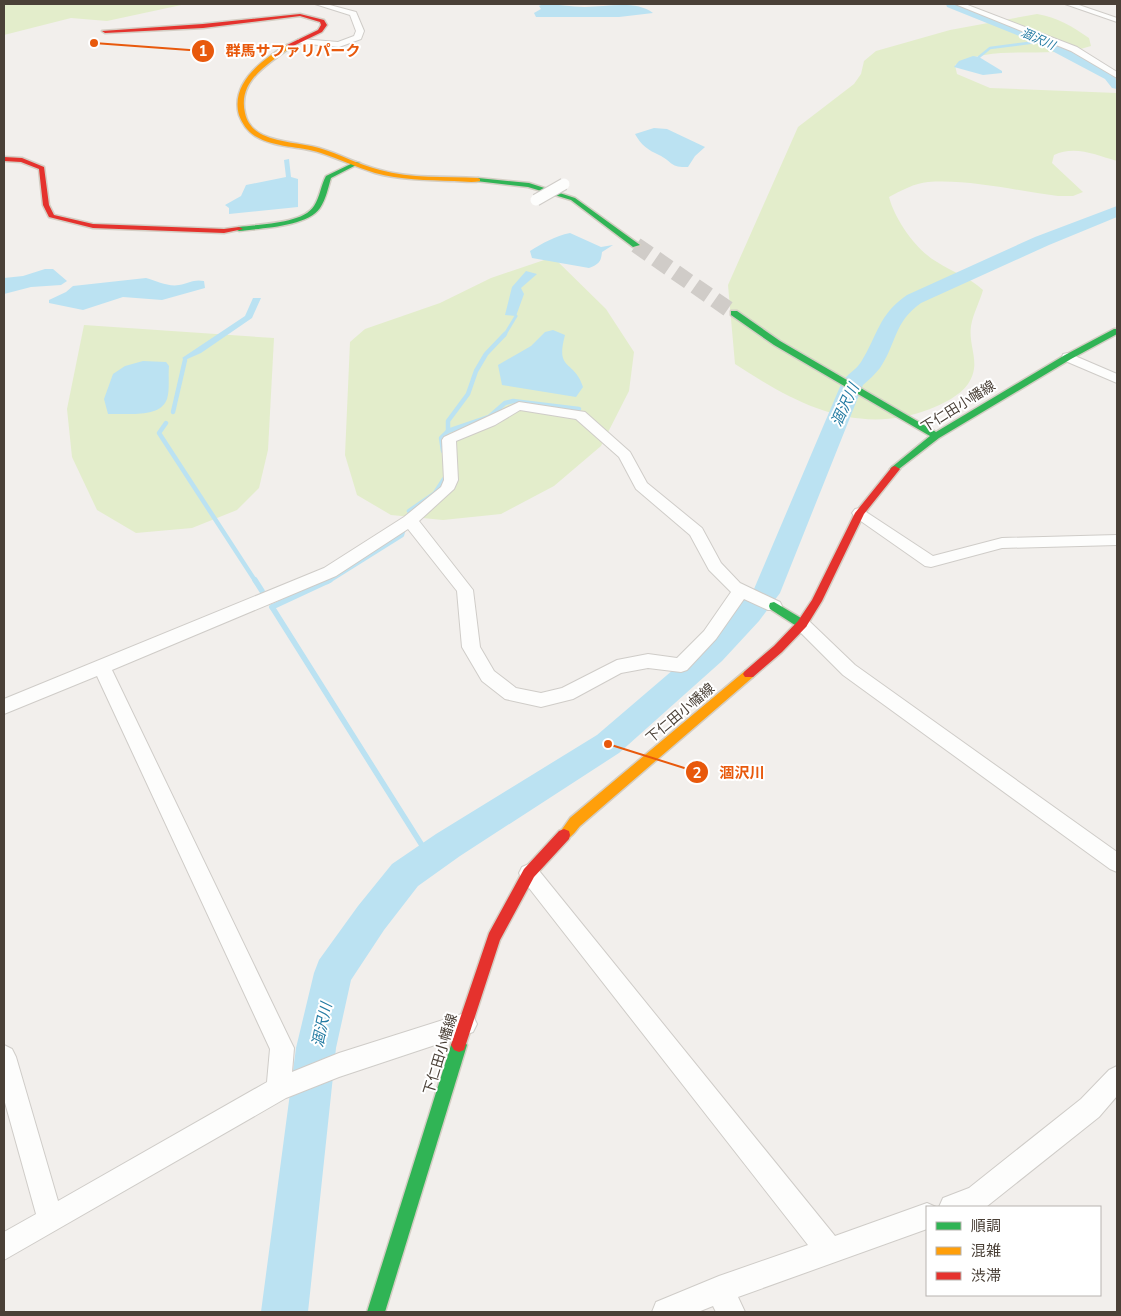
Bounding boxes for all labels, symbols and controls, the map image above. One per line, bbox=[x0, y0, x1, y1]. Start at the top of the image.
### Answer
water label: 涸沢川 bbox=[1018, 24, 1060, 54]
callout: 群馬サファリパーク bbox=[191, 36, 371, 66]
text: 1 bbox=[198, 41, 208, 61]
text: 群馬サファリパーク bbox=[225, 41, 361, 61]
street label: 下仁田小幡線 bbox=[918, 376, 999, 437]
water label: 涸沢川 bbox=[826, 379, 864, 430]
street label: 下仁田小幡線 bbox=[642, 679, 719, 748]
callout: 涸沢川 bbox=[685, 757, 775, 787]
text: 2 bbox=[692, 763, 702, 783]
text: 涸沢川 bbox=[719, 763, 765, 783]
water label: 涸沢川 bbox=[308, 999, 337, 1049]
street label: 下仁田小幡線 bbox=[419, 1011, 462, 1097]
legend bbox=[926, 1206, 1101, 1296]
text: 順調 bbox=[971, 1216, 1001, 1236]
text: 混雑 bbox=[971, 1241, 1001, 1261]
text: 渋滞 bbox=[971, 1266, 1001, 1286]

